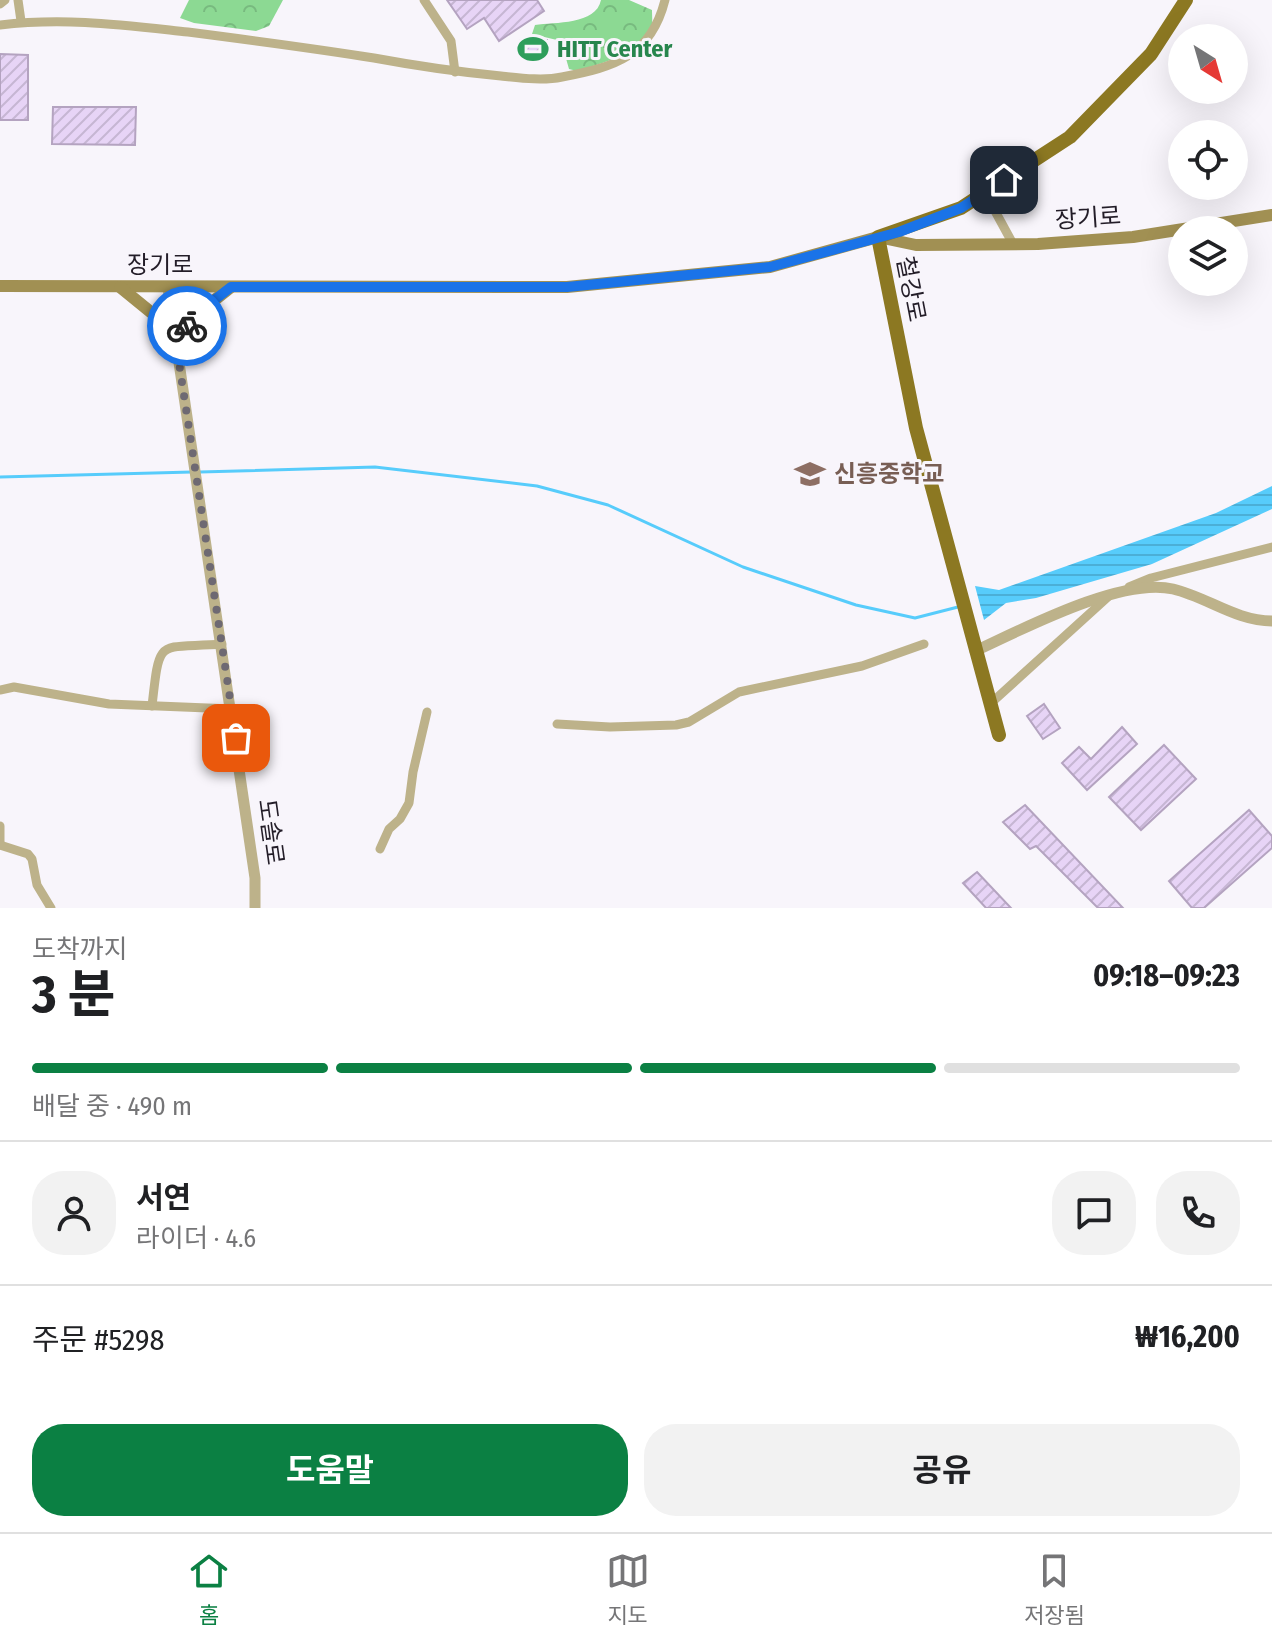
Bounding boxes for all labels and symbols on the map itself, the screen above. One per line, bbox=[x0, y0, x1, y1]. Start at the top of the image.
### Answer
north arrow bbox=[1168, 24, 1248, 104]
sports icon: HITT Center bbox=[516, 32, 550, 66]
place label: HITT Center bbox=[557, 35, 672, 63]
pin bbox=[970, 146, 1038, 214]
street label: 장기로 bbox=[1054, 202, 1122, 234]
street label: 장기로 bbox=[127, 251, 193, 279]
street label: 철강로 bbox=[891, 254, 931, 324]
courier bbox=[147, 286, 227, 366]
school or university icon: 신흥중학교 bbox=[793, 457, 827, 491]
place label: 신흥중학교 bbox=[834, 460, 944, 488]
pin bbox=[202, 704, 270, 772]
street label: 도솔로 bbox=[253, 797, 289, 867]

